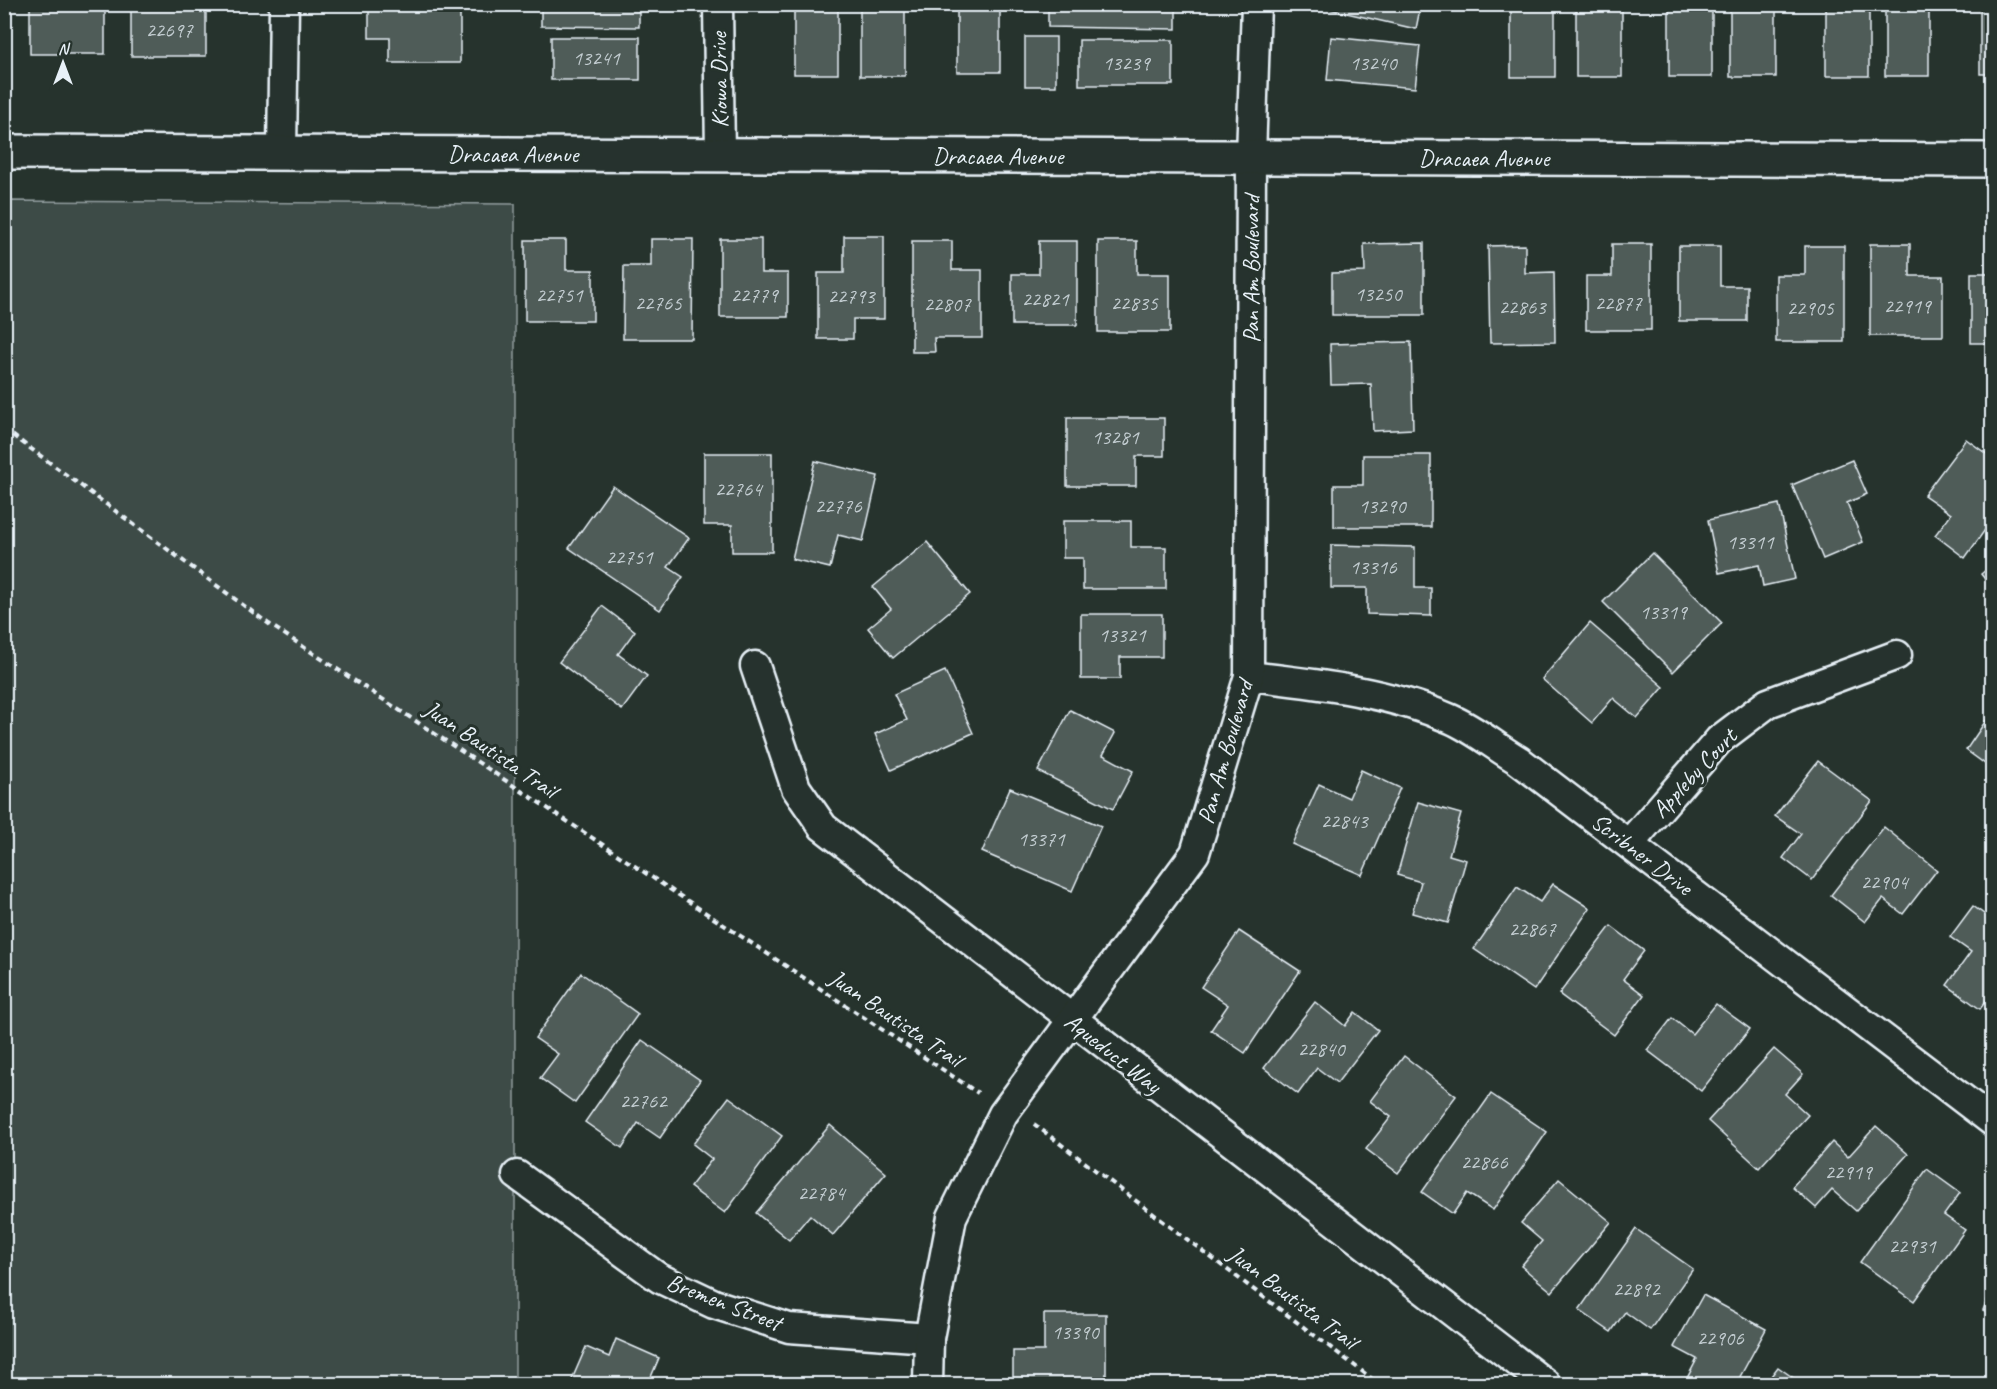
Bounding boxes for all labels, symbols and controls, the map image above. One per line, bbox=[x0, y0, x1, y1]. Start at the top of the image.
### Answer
house number: 22697 bbox=[145, 17, 194, 43]
street label: Kiowa Drive bbox=[703, 30, 735, 128]
north arrow bbox=[33, 33, 93, 93]
text: N bbox=[58, 39, 71, 59]
house number: 13241 bbox=[572, 45, 621, 71]
house number: 13239 bbox=[1102, 50, 1151, 76]
house number: 13240 bbox=[1349, 50, 1398, 76]
street label: Dracaea Avenue bbox=[448, 139, 580, 169]
street label: Dracaea Avenue bbox=[933, 141, 1065, 171]
street label: Dracaea Avenue bbox=[1419, 143, 1551, 173]
street label: Pan Am Boulevard bbox=[1236, 192, 1266, 343]
house number: 13250 bbox=[1354, 281, 1403, 307]
house number: 22751 bbox=[535, 282, 584, 308]
house number: 22779 bbox=[730, 282, 779, 308]
house number: 22793 bbox=[827, 283, 876, 309]
house number: 22821 bbox=[1021, 286, 1070, 312]
house number: 22765 bbox=[634, 290, 683, 316]
house number: 22835 bbox=[1110, 290, 1159, 316]
house number: 22877 bbox=[1594, 290, 1643, 316]
house number: 22807 bbox=[923, 291, 972, 317]
house number: 22919 bbox=[1883, 293, 1932, 319]
house number: 22863 bbox=[1498, 294, 1547, 320]
house number: 22905 bbox=[1786, 295, 1835, 321]
house number: 13281 bbox=[1091, 424, 1140, 450]
house number: 22764 bbox=[714, 476, 764, 502]
house number: 22776 bbox=[814, 493, 862, 519]
house number: 13290 bbox=[1358, 493, 1407, 519]
house number: 13311 bbox=[1726, 529, 1775, 555]
house number: 22751 bbox=[605, 544, 654, 570]
house number: 13316 bbox=[1349, 554, 1397, 580]
house number: 13319 bbox=[1639, 599, 1688, 625]
house number: 13321 bbox=[1098, 622, 1147, 648]
street label: Pan Am Boulevard bbox=[1190, 673, 1261, 827]
street label: Juan Bautista Trail bbox=[418, 693, 567, 807]
street label: Appleby Court bbox=[1645, 720, 1744, 824]
street label: Scribner Drive bbox=[1585, 806, 1700, 903]
house number: 22843 bbox=[1320, 808, 1369, 834]
house number: 13371 bbox=[1017, 826, 1066, 852]
house number: 22904 bbox=[1860, 869, 1910, 895]
house number: 22867 bbox=[1508, 916, 1557, 942]
street label: Juan Bautista Trail bbox=[823, 962, 972, 1076]
street label: Aqueduct Way bbox=[1059, 1006, 1169, 1101]
house number: 22840 bbox=[1297, 1036, 1346, 1062]
house number: 22762 bbox=[619, 1088, 668, 1114]
house number: 22866 bbox=[1460, 1149, 1508, 1175]
house number: 22919 bbox=[1824, 1159, 1873, 1185]
house number: 22784 bbox=[797, 1180, 847, 1206]
house number: 22931 bbox=[1888, 1233, 1937, 1259]
street label: Juan Bautista Trail bbox=[1221, 1238, 1367, 1358]
street label: Bremen Street bbox=[662, 1266, 788, 1339]
house number: 22892 bbox=[1612, 1276, 1661, 1302]
house number: 13390 bbox=[1051, 1319, 1100, 1345]
house number: 22906 bbox=[1696, 1325, 1744, 1351]

